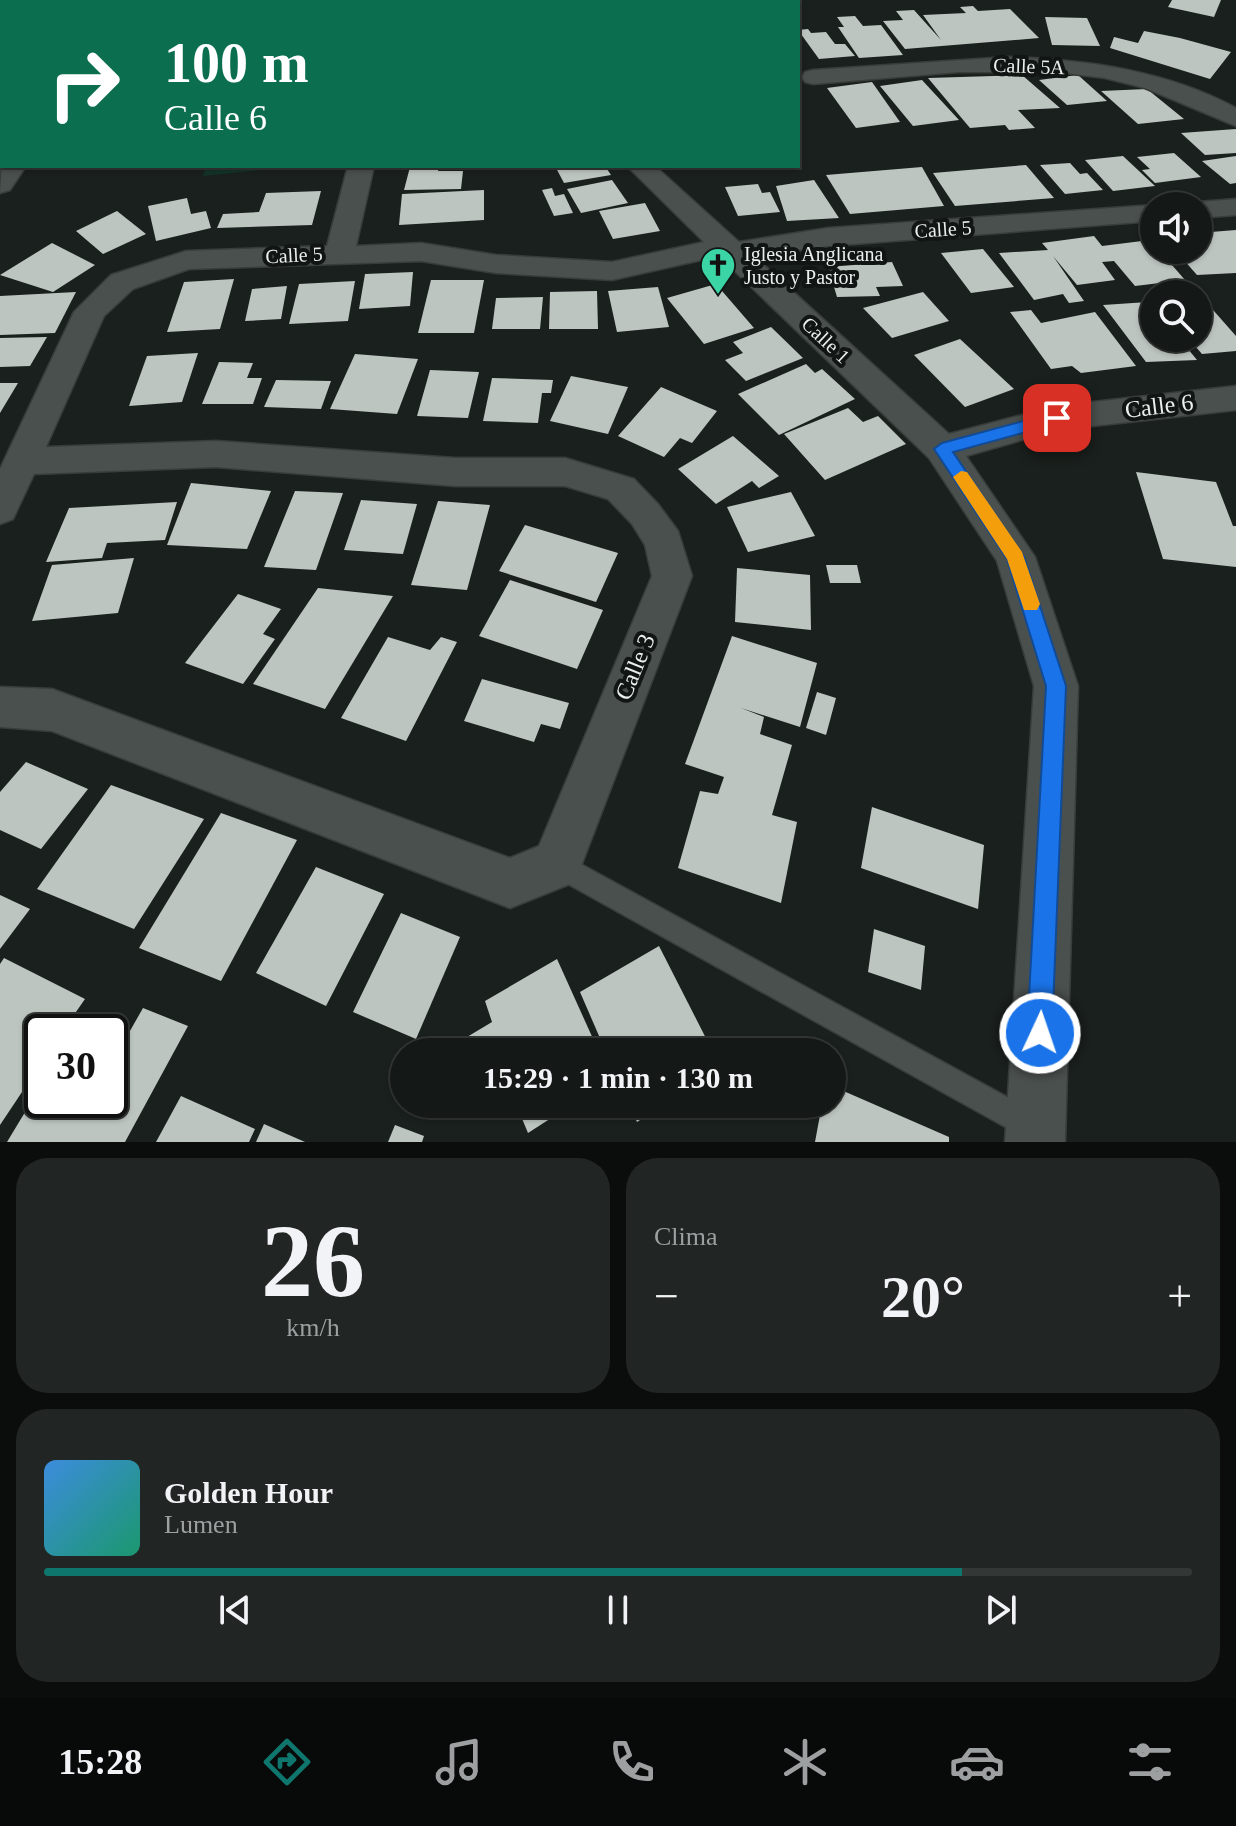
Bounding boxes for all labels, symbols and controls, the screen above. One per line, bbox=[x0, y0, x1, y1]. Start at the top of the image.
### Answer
icon: right bbox=[32, 32, 136, 136]
text: 100 m bbox=[164, 32, 309, 94]
street label: Calle 5A bbox=[993, 54, 1066, 78]
text: Calle 6 bbox=[164, 98, 267, 138]
map controls bbox=[1140, 192, 1212, 352]
button: sound bbox=[1140, 192, 1212, 264]
street label: Calle 5 bbox=[914, 216, 972, 242]
street label: Calle 5 bbox=[265, 243, 323, 267]
place label: Iglesia Anglicana Justo y Pastor bbox=[744, 243, 884, 289]
church icon: Iglesia Anglicana Justo y Pastor bbox=[699, 246, 737, 296]
button: search bbox=[1140, 280, 1212, 352]
street label: Calle 1 bbox=[798, 312, 854, 368]
pin bbox=[1023, 384, 1091, 452]
street label: Calle 6 bbox=[1123, 389, 1195, 423]
icon: arrive bbox=[1035, 396, 1079, 440]
street label: Calle 3 bbox=[610, 630, 660, 704]
position arrow bbox=[998, 991, 1082, 1075]
speed limit sign: 30 bbox=[24, 1014, 128, 1118]
text: 15:29 · 1 min · 130 m bbox=[483, 1061, 753, 1094]
text: 26 bbox=[261, 1203, 365, 1318]
text: Clima bbox=[654, 1222, 718, 1251]
text: 20° bbox=[881, 1264, 965, 1330]
text: − bbox=[654, 1272, 679, 1321]
text: + bbox=[1167, 1272, 1192, 1321]
text: km/h bbox=[286, 1313, 340, 1342]
text: Golden Hour bbox=[164, 1476, 333, 1509]
text: Lumen bbox=[164, 1510, 238, 1539]
icon: previous bbox=[213, 1588, 257, 1632]
icon: pause bbox=[596, 1588, 640, 1632]
icon: next bbox=[979, 1588, 1023, 1632]
icon: directions bbox=[259, 1734, 315, 1790]
icon: music bbox=[431, 1734, 487, 1790]
icon: phone bbox=[604, 1734, 660, 1790]
icon: climate bbox=[777, 1734, 833, 1790]
icon: car bbox=[949, 1734, 1005, 1790]
icon: filters bbox=[1122, 1734, 1178, 1790]
text: 15:28 bbox=[58, 1742, 142, 1782]

